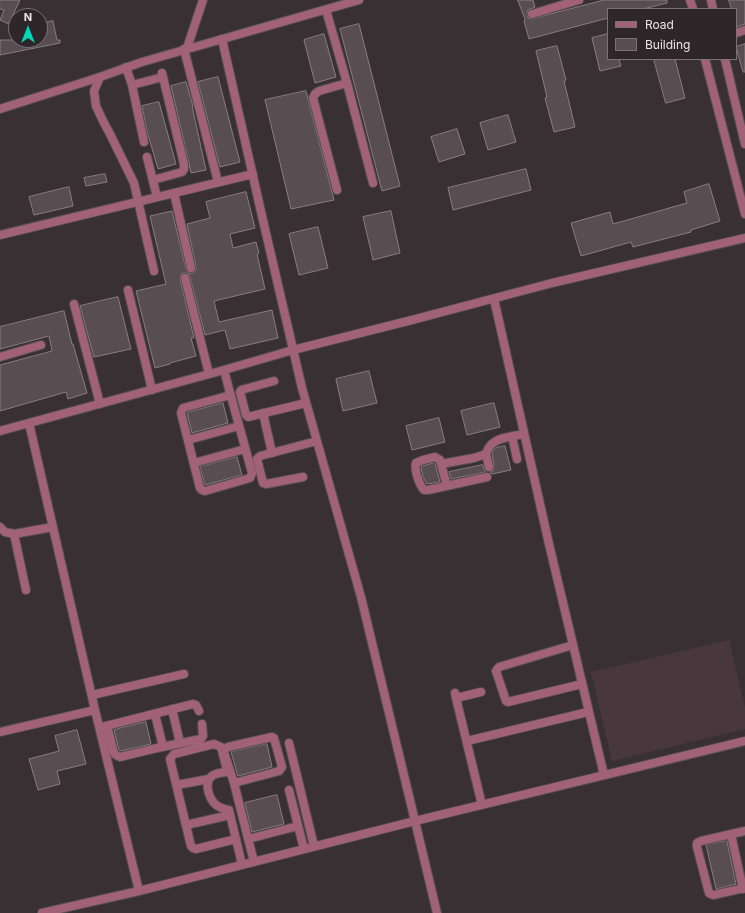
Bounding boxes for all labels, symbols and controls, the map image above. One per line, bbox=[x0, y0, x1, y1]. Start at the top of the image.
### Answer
north arrow bbox=[8, 8, 48, 48]
legend bbox=[607, 8, 737, 60]
text: N bbox=[24, 10, 32, 24]
text: Road bbox=[645, 17, 674, 32]
text: Building bbox=[645, 37, 690, 52]

